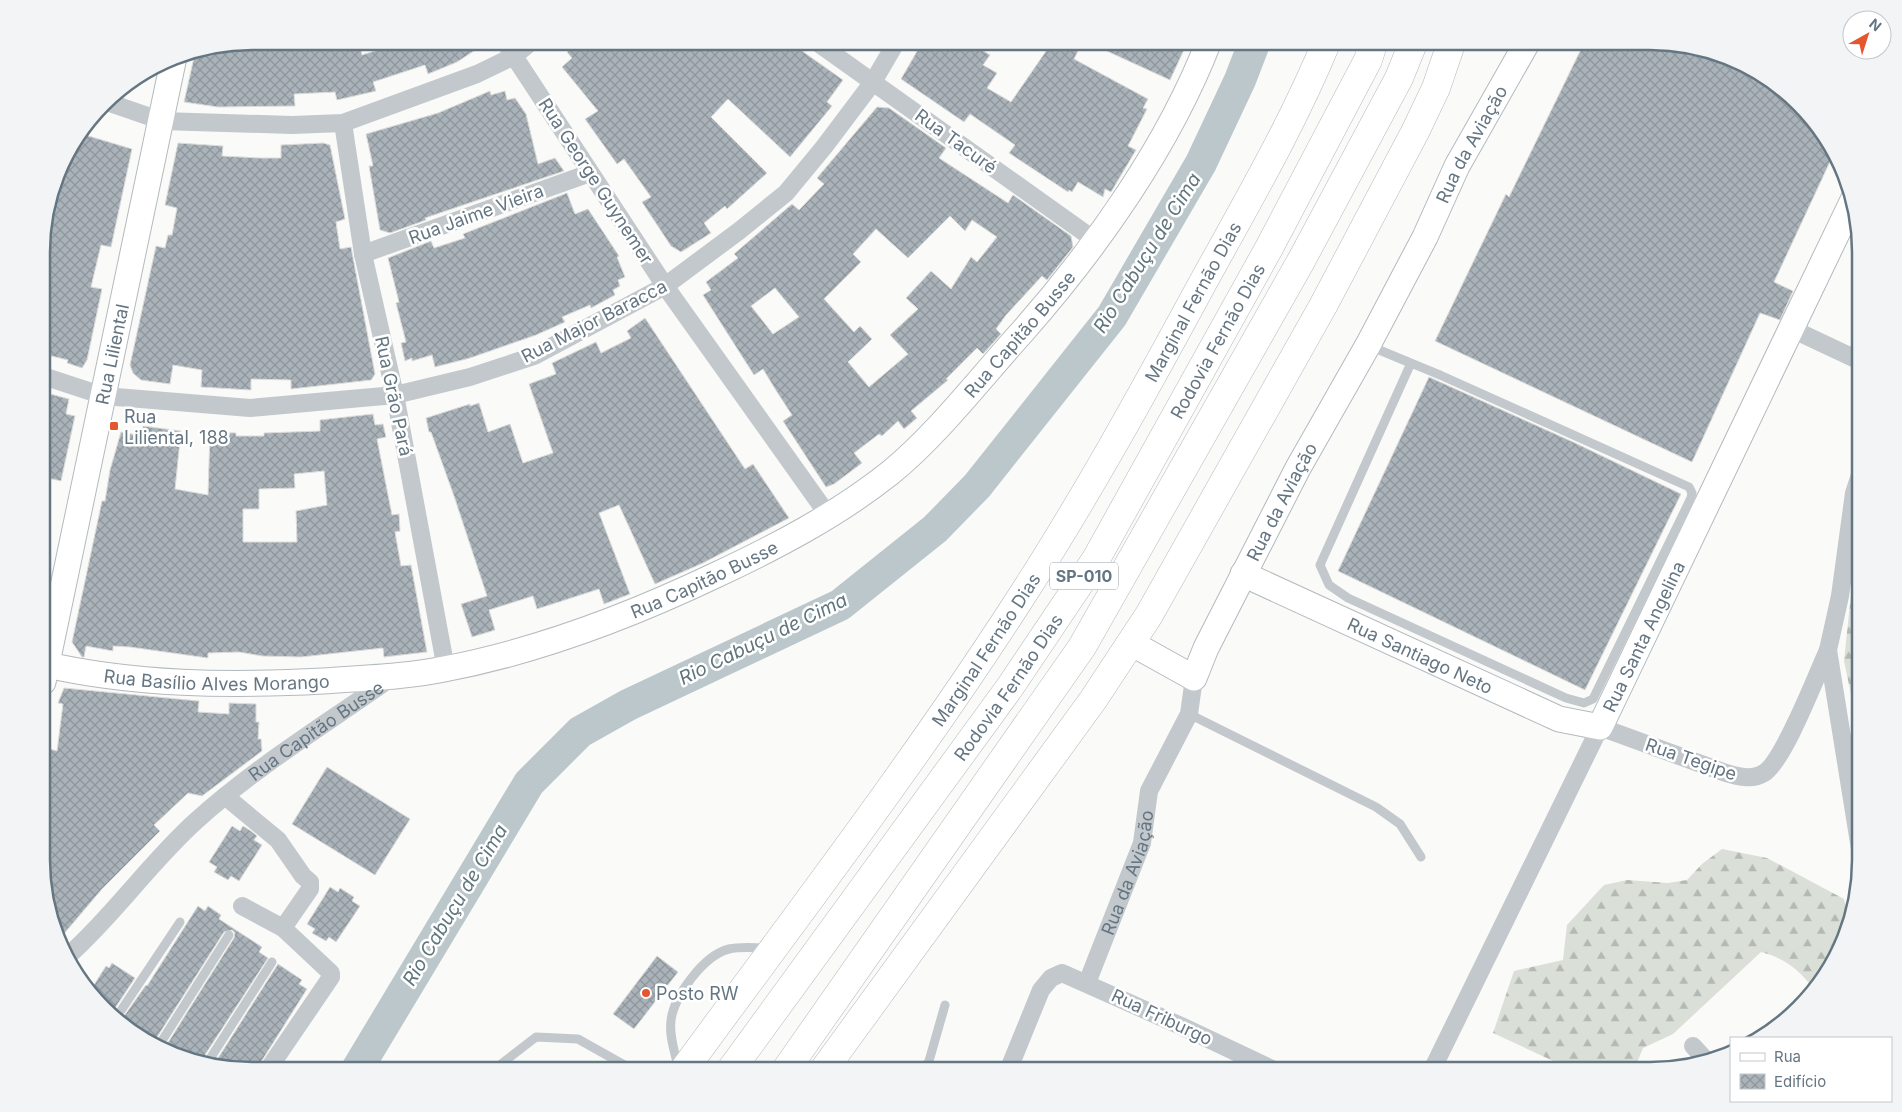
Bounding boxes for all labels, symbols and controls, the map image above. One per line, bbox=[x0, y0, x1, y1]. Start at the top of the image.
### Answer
north arrow bbox=[1842, 10, 1892, 60]
text: N bbox=[1866, 15, 1885, 34]
street label: Rua da Aviação bbox=[1431, 81, 1511, 206]
street label: Rua George Guynemer bbox=[534, 94, 658, 268]
street label: Rua Tacuré bbox=[911, 104, 1001, 178]
water label: Rio Cabuçu de Cima bbox=[1088, 169, 1206, 337]
street label: Rua Jaime Vieira bbox=[406, 180, 546, 248]
street label: Marginal Fernão Dias bbox=[1140, 218, 1245, 385]
street label: Rodovia Fernão Dias bbox=[1166, 260, 1269, 422]
street label: Rua Capitão Busse bbox=[960, 267, 1079, 402]
street label: Rua Major Baracca bbox=[518, 275, 670, 367]
street label: Rua Liliental bbox=[91, 302, 132, 406]
street label: Rua Grão Pará bbox=[371, 334, 417, 458]
place label: Rua Liliental, 188 bbox=[124, 406, 229, 448]
marker: Rua Liliental, 188 bbox=[108, 420, 120, 432]
street label: Rua da Aviação bbox=[1242, 439, 1321, 564]
street label: Rua Capitão Busse bbox=[627, 536, 781, 622]
street label: Rua Santa Angelina bbox=[1598, 557, 1689, 715]
road number: SP-010 bbox=[1050, 562, 1118, 590]
street label: Marginal Fernão Dias bbox=[927, 569, 1044, 730]
water label: Rio Cabuçu de Cima bbox=[675, 588, 851, 690]
street label: Rodovia Fernão Dias bbox=[949, 610, 1067, 765]
street label: Rua Santiago Neto bbox=[1344, 613, 1496, 698]
street label: Rua Basílio Alves Morango bbox=[103, 665, 330, 694]
street label: Rua Capitão Busse bbox=[244, 676, 387, 785]
street label: Rua Tegipe bbox=[1643, 734, 1739, 784]
street label: Rua da Aviação bbox=[1096, 809, 1157, 938]
water label: Rio Cabuçu de Cima bbox=[398, 820, 512, 990]
place label: Posto RW bbox=[656, 983, 739, 1004]
street label: Rua Friburgo bbox=[1108, 984, 1216, 1050]
marker: Posto RW bbox=[640, 987, 652, 999]
legend bbox=[1730, 1037, 1892, 1102]
text: Rua bbox=[1774, 1047, 1801, 1066]
text: Edifício bbox=[1774, 1072, 1826, 1091]

